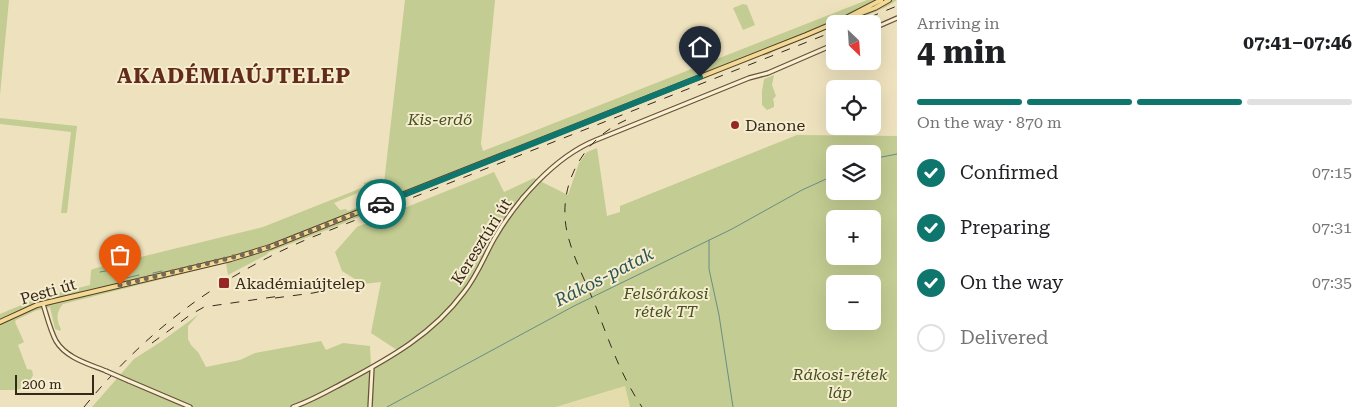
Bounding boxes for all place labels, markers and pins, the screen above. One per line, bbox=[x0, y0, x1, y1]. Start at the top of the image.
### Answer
pin bbox=[679, 26, 721, 77]
place label: Danone bbox=[745, 116, 806, 135]
marker: Danone bbox=[729, 119, 741, 131]
pin bbox=[99, 234, 141, 285]
place label: Akadémiaújtelep bbox=[235, 274, 365, 293]
marker: Akadémiaújtelep bbox=[217, 276, 231, 290]

